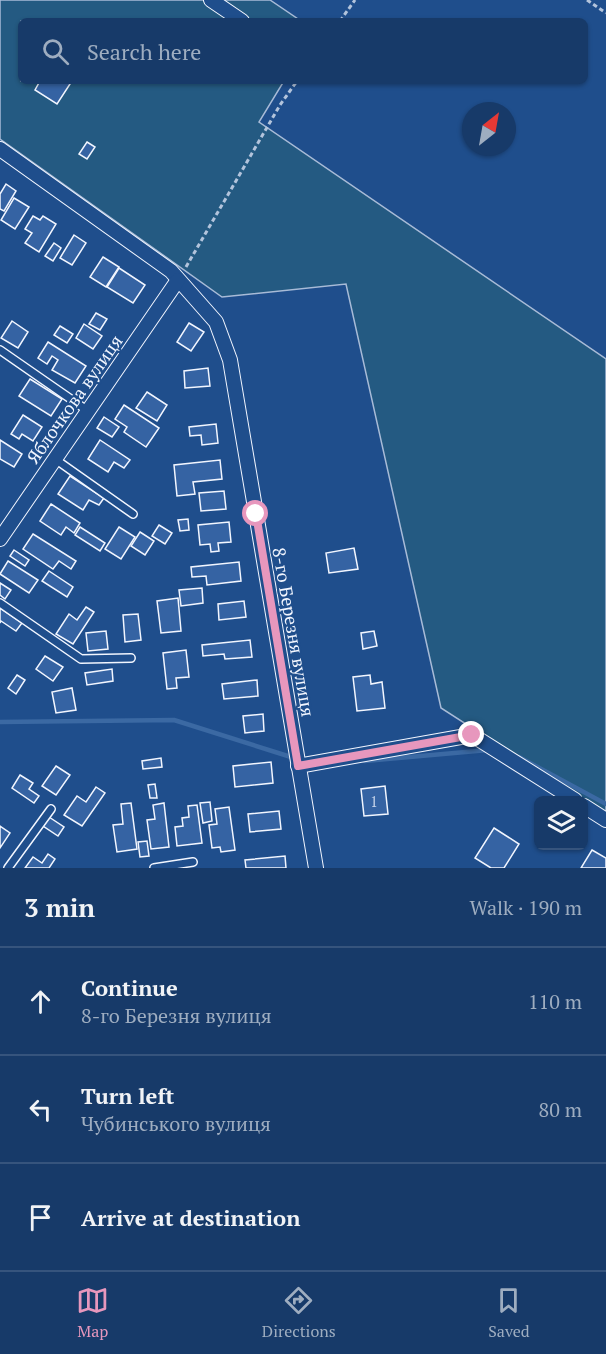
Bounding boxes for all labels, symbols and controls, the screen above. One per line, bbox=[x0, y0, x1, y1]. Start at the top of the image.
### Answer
search box bbox=[18, 18, 588, 84]
icon: search bbox=[39, 35, 72, 68]
text: Search here bbox=[87, 37, 201, 66]
north arrow bbox=[462, 102, 516, 156]
street label: Яблочкова вулиця bbox=[21, 330, 127, 468]
route start bbox=[242, 500, 268, 526]
street label: 8-го Березня вулиця bbox=[267, 545, 321, 719]
route end bbox=[458, 721, 484, 747]
house number: 1 bbox=[370, 791, 378, 811]
map controls bbox=[534, 796, 588, 850]
button: layers bbox=[534, 796, 588, 850]
text: 3 min bbox=[24, 890, 95, 924]
text: Walk · 190 m bbox=[470, 894, 582, 921]
text: Continue bbox=[81, 973, 178, 1002]
icon: ahead bbox=[24, 985, 57, 1018]
text: 110 m bbox=[528, 988, 582, 1015]
text: 8-го Березня вулиця bbox=[81, 1002, 271, 1029]
text: Turn left bbox=[81, 1081, 174, 1110]
icon: left bbox=[24, 1093, 57, 1126]
text: 80 m bbox=[539, 1096, 582, 1123]
text: Чубинського вулиця bbox=[81, 1110, 271, 1137]
icon: arrive bbox=[24, 1201, 57, 1234]
text: Arrive at destination bbox=[81, 1203, 300, 1232]
tab: Map bbox=[76, 1284, 109, 1342]
tab: Directions bbox=[262, 1284, 336, 1342]
tab: Saved bbox=[488, 1284, 530, 1342]

